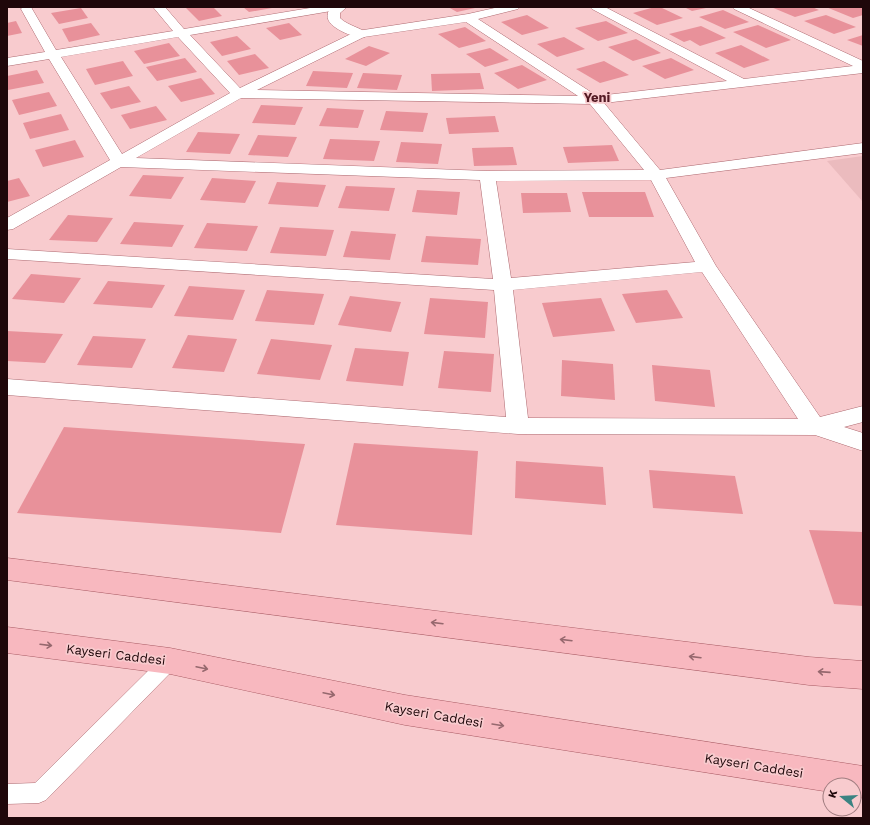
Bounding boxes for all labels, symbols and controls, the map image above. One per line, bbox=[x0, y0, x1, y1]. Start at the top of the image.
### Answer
district label: Yeni bbox=[584, 90, 610, 105]
one-way arrow bbox=[431, 619, 444, 627]
one-way arrow bbox=[560, 636, 573, 644]
one-way arrow bbox=[39, 641, 52, 649]
street label: Kayseri Caddesi bbox=[65, 641, 166, 668]
one-way arrow bbox=[689, 653, 702, 660]
one-way arrow bbox=[195, 664, 208, 672]
one-way arrow bbox=[818, 669, 831, 676]
one-way arrow bbox=[322, 691, 335, 699]
street label: Kayseri Caddesi bbox=[383, 698, 484, 731]
one-way arrow bbox=[492, 721, 505, 729]
street label: Kayseri Caddesi bbox=[703, 750, 804, 781]
north arrow bbox=[822, 777, 862, 817]
text: K bbox=[826, 788, 840, 800]

